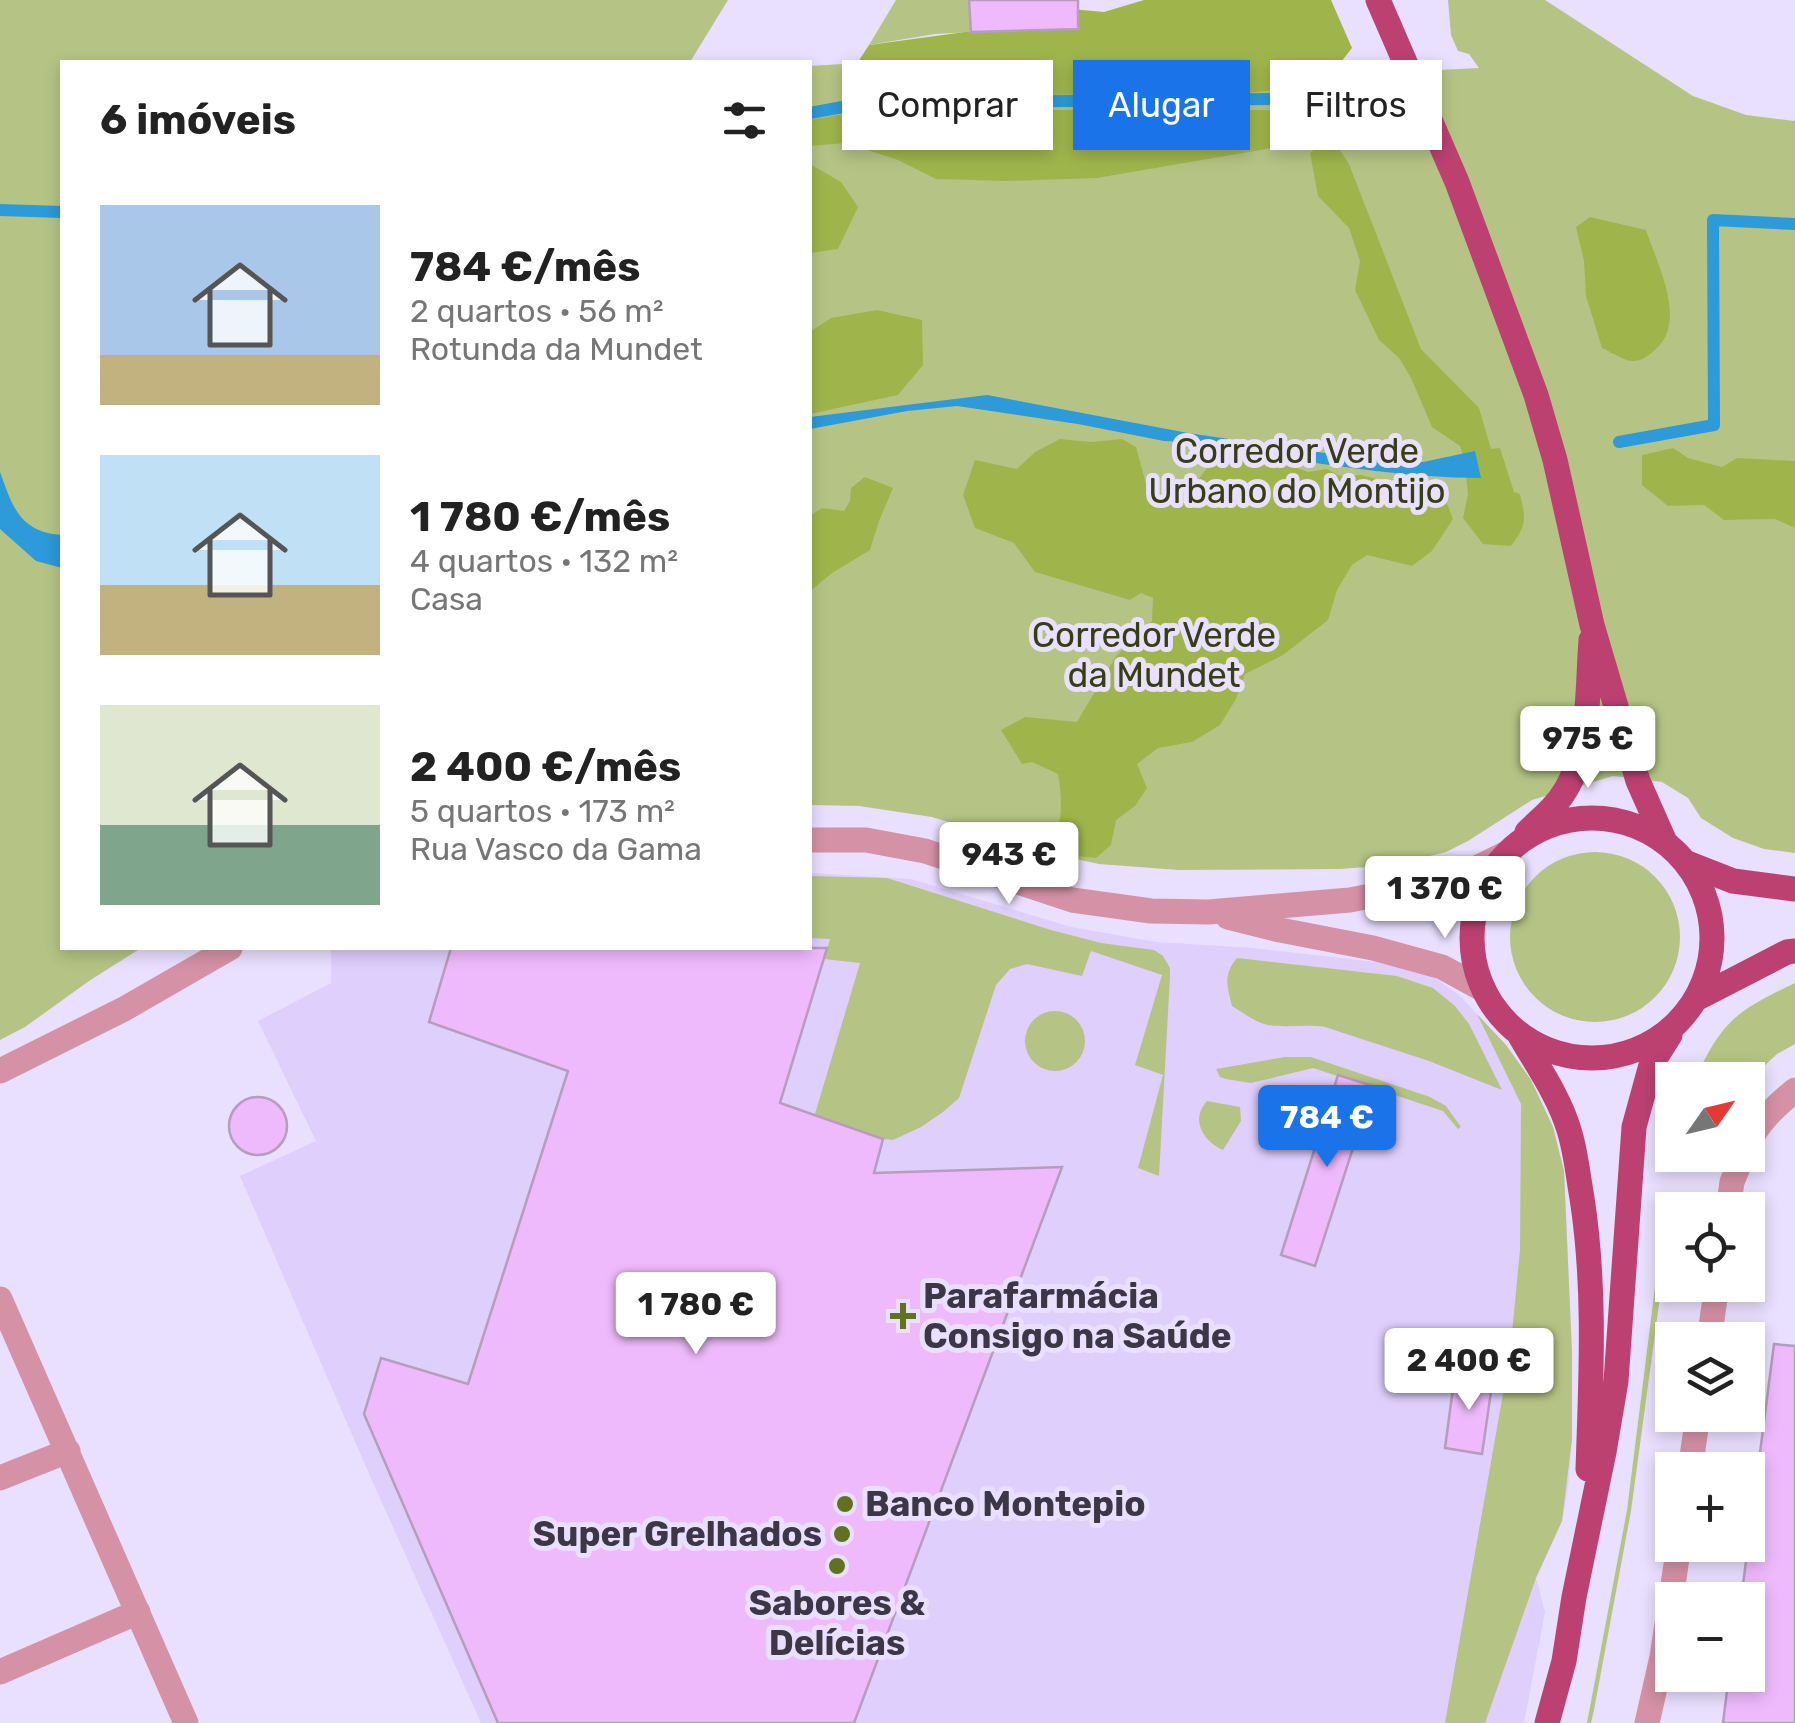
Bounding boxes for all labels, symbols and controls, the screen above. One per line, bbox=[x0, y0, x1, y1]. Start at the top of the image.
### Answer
chip: Comprar bbox=[842, 60, 1053, 150]
chip: Alugar bbox=[1073, 60, 1250, 150]
chip: Filtros bbox=[1270, 60, 1442, 150]
icon: filters bbox=[717, 93, 772, 148]
text: 6 imóveis bbox=[100, 95, 296, 145]
text: 784 €/mês bbox=[410, 242, 640, 292]
icon: home bbox=[180, 245, 300, 365]
text: 2 quartos · 56 m² bbox=[410, 292, 664, 330]
text: Rotunda da Mundet bbox=[410, 330, 703, 368]
park label: Corredor Verde Urbano do Montijo bbox=[1148, 430, 1446, 512]
text: 1 780 €/mês bbox=[410, 492, 670, 542]
icon: home bbox=[180, 495, 300, 615]
text: 4 quartos · 132 m² bbox=[410, 542, 678, 580]
text: Casa bbox=[410, 580, 483, 618]
park label: Corredor Verde da Mundet bbox=[1032, 614, 1276, 696]
pin: 975 € bbox=[1518, 706, 1658, 791]
text: 975 € bbox=[1542, 719, 1634, 757]
text: 2 400 €/mês bbox=[410, 742, 681, 792]
icon: home bbox=[180, 745, 300, 865]
text: 5 quartos · 173 m² bbox=[410, 792, 675, 830]
pin: 943 € bbox=[939, 822, 1079, 907]
text: Rua Vasco da Gama bbox=[410, 830, 702, 868]
text: 943 € bbox=[961, 835, 1057, 873]
pin: 1 370 € bbox=[1353, 856, 1537, 941]
text: 1 370 € bbox=[1387, 869, 1503, 907]
north arrow bbox=[1655, 1062, 1765, 1172]
map controls bbox=[1655, 1062, 1765, 1692]
pin: 784 € bbox=[1257, 1085, 1397, 1170]
text: 784 € bbox=[1280, 1098, 1374, 1136]
button: locate bbox=[1655, 1192, 1765, 1302]
pin: 1 780 € bbox=[604, 1272, 788, 1357]
place label: Parafarmácia Consigo na Saúde bbox=[923, 1275, 1232, 1357]
text: 1 780 € bbox=[638, 1285, 754, 1323]
marker: Parafarmácia Consigo na Saúde bbox=[892, 1305, 914, 1327]
button: layers bbox=[1655, 1322, 1765, 1432]
pin: 2 400 € bbox=[1377, 1328, 1561, 1413]
text: 2 400 € bbox=[1407, 1341, 1531, 1379]
button: + bbox=[1655, 1452, 1765, 1562]
place label: Banco Montepio bbox=[865, 1483, 1146, 1525]
marker: Banco Montepio bbox=[834, 1493, 856, 1515]
place label: Super Grelhados bbox=[533, 1513, 822, 1555]
marker: Super Grelhados bbox=[831, 1523, 853, 1545]
marker: Sabores & Delícias bbox=[826, 1555, 848, 1577]
place label: Sabores & Delícias bbox=[749, 1582, 925, 1664]
button: − bbox=[1655, 1582, 1765, 1692]

